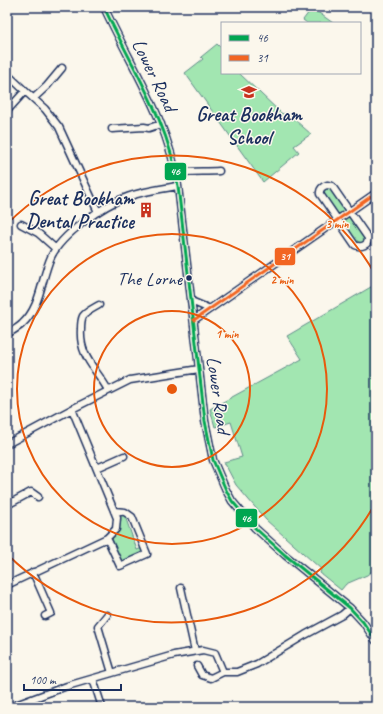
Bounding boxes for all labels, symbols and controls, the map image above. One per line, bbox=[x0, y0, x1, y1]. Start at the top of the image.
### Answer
legend bbox=[221, 22, 361, 74]
text: 46 bbox=[257, 30, 268, 46]
street label: Lower Road bbox=[126, 35, 184, 119]
text: 31 bbox=[257, 50, 268, 66]
school or university icon: Great Bookham School bbox=[240, 83, 258, 101]
place label: Great Bookham School bbox=[196, 102, 304, 150]
line badge: 46 bbox=[164, 162, 187, 181]
text: 46 bbox=[170, 164, 181, 178]
place label: Great Bookham Dental Practice bbox=[26, 186, 136, 234]
building icon: Great Bookham Dental Practice bbox=[137, 201, 155, 219]
text: 3 min bbox=[326, 216, 349, 232]
line badge: 31 bbox=[274, 247, 296, 266]
text: 31 bbox=[280, 249, 291, 263]
place label: The Lorne bbox=[117, 267, 184, 291]
text: 2 min bbox=[271, 272, 294, 288]
marker: The Lorne bbox=[184, 273, 194, 283]
text: 1 min bbox=[216, 326, 239, 342]
street label: Lower Road bbox=[201, 355, 237, 438]
centre of rings bbox=[165, 382, 179, 396]
line badge: 46 bbox=[235, 508, 258, 528]
text: 46 bbox=[241, 511, 252, 525]
scale bar bbox=[24, 666, 121, 692]
text: 100 m bbox=[30, 672, 57, 688]

